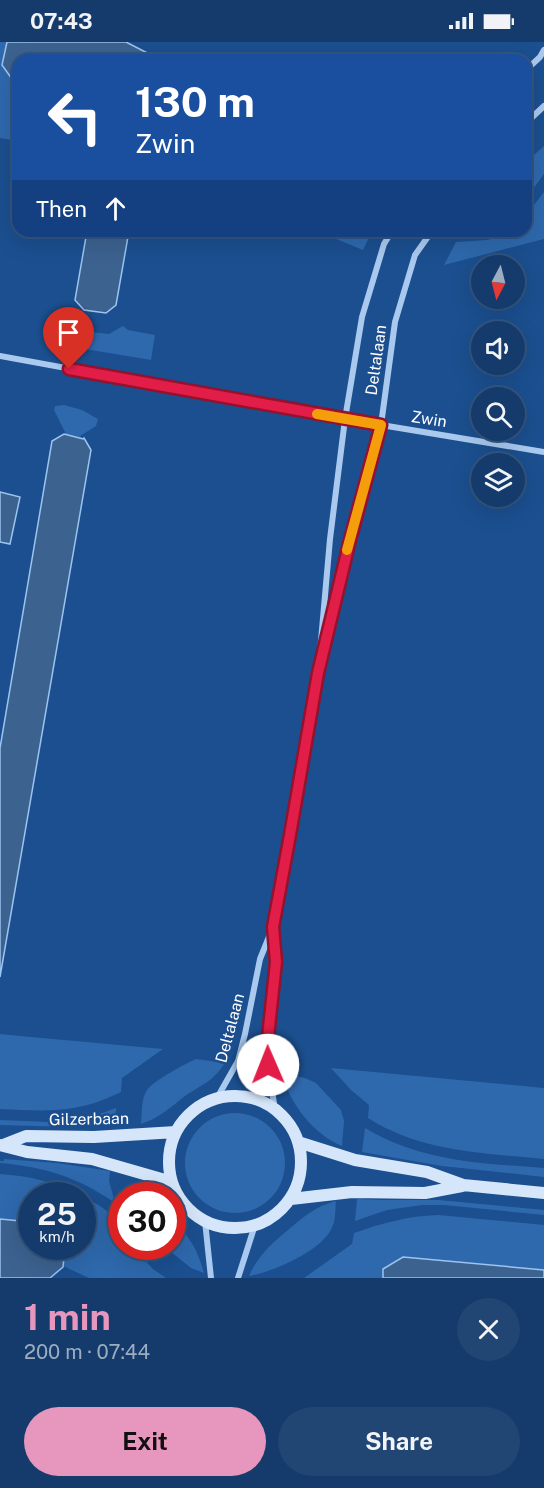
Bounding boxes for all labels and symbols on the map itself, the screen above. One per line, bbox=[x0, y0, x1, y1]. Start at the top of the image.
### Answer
north arrow bbox=[471, 255, 525, 309]
pin bbox=[43, 307, 94, 369]
street label: Deltalaan bbox=[362, 323, 390, 397]
street label: Zwin bbox=[410, 407, 448, 431]
street label: Deltalaan bbox=[212, 991, 248, 1065]
position arrow bbox=[236, 1033, 300, 1097]
street label: Gilzerbaan bbox=[49, 1109, 129, 1129]
speed limit sign: 30 bbox=[108, 1182, 186, 1260]

